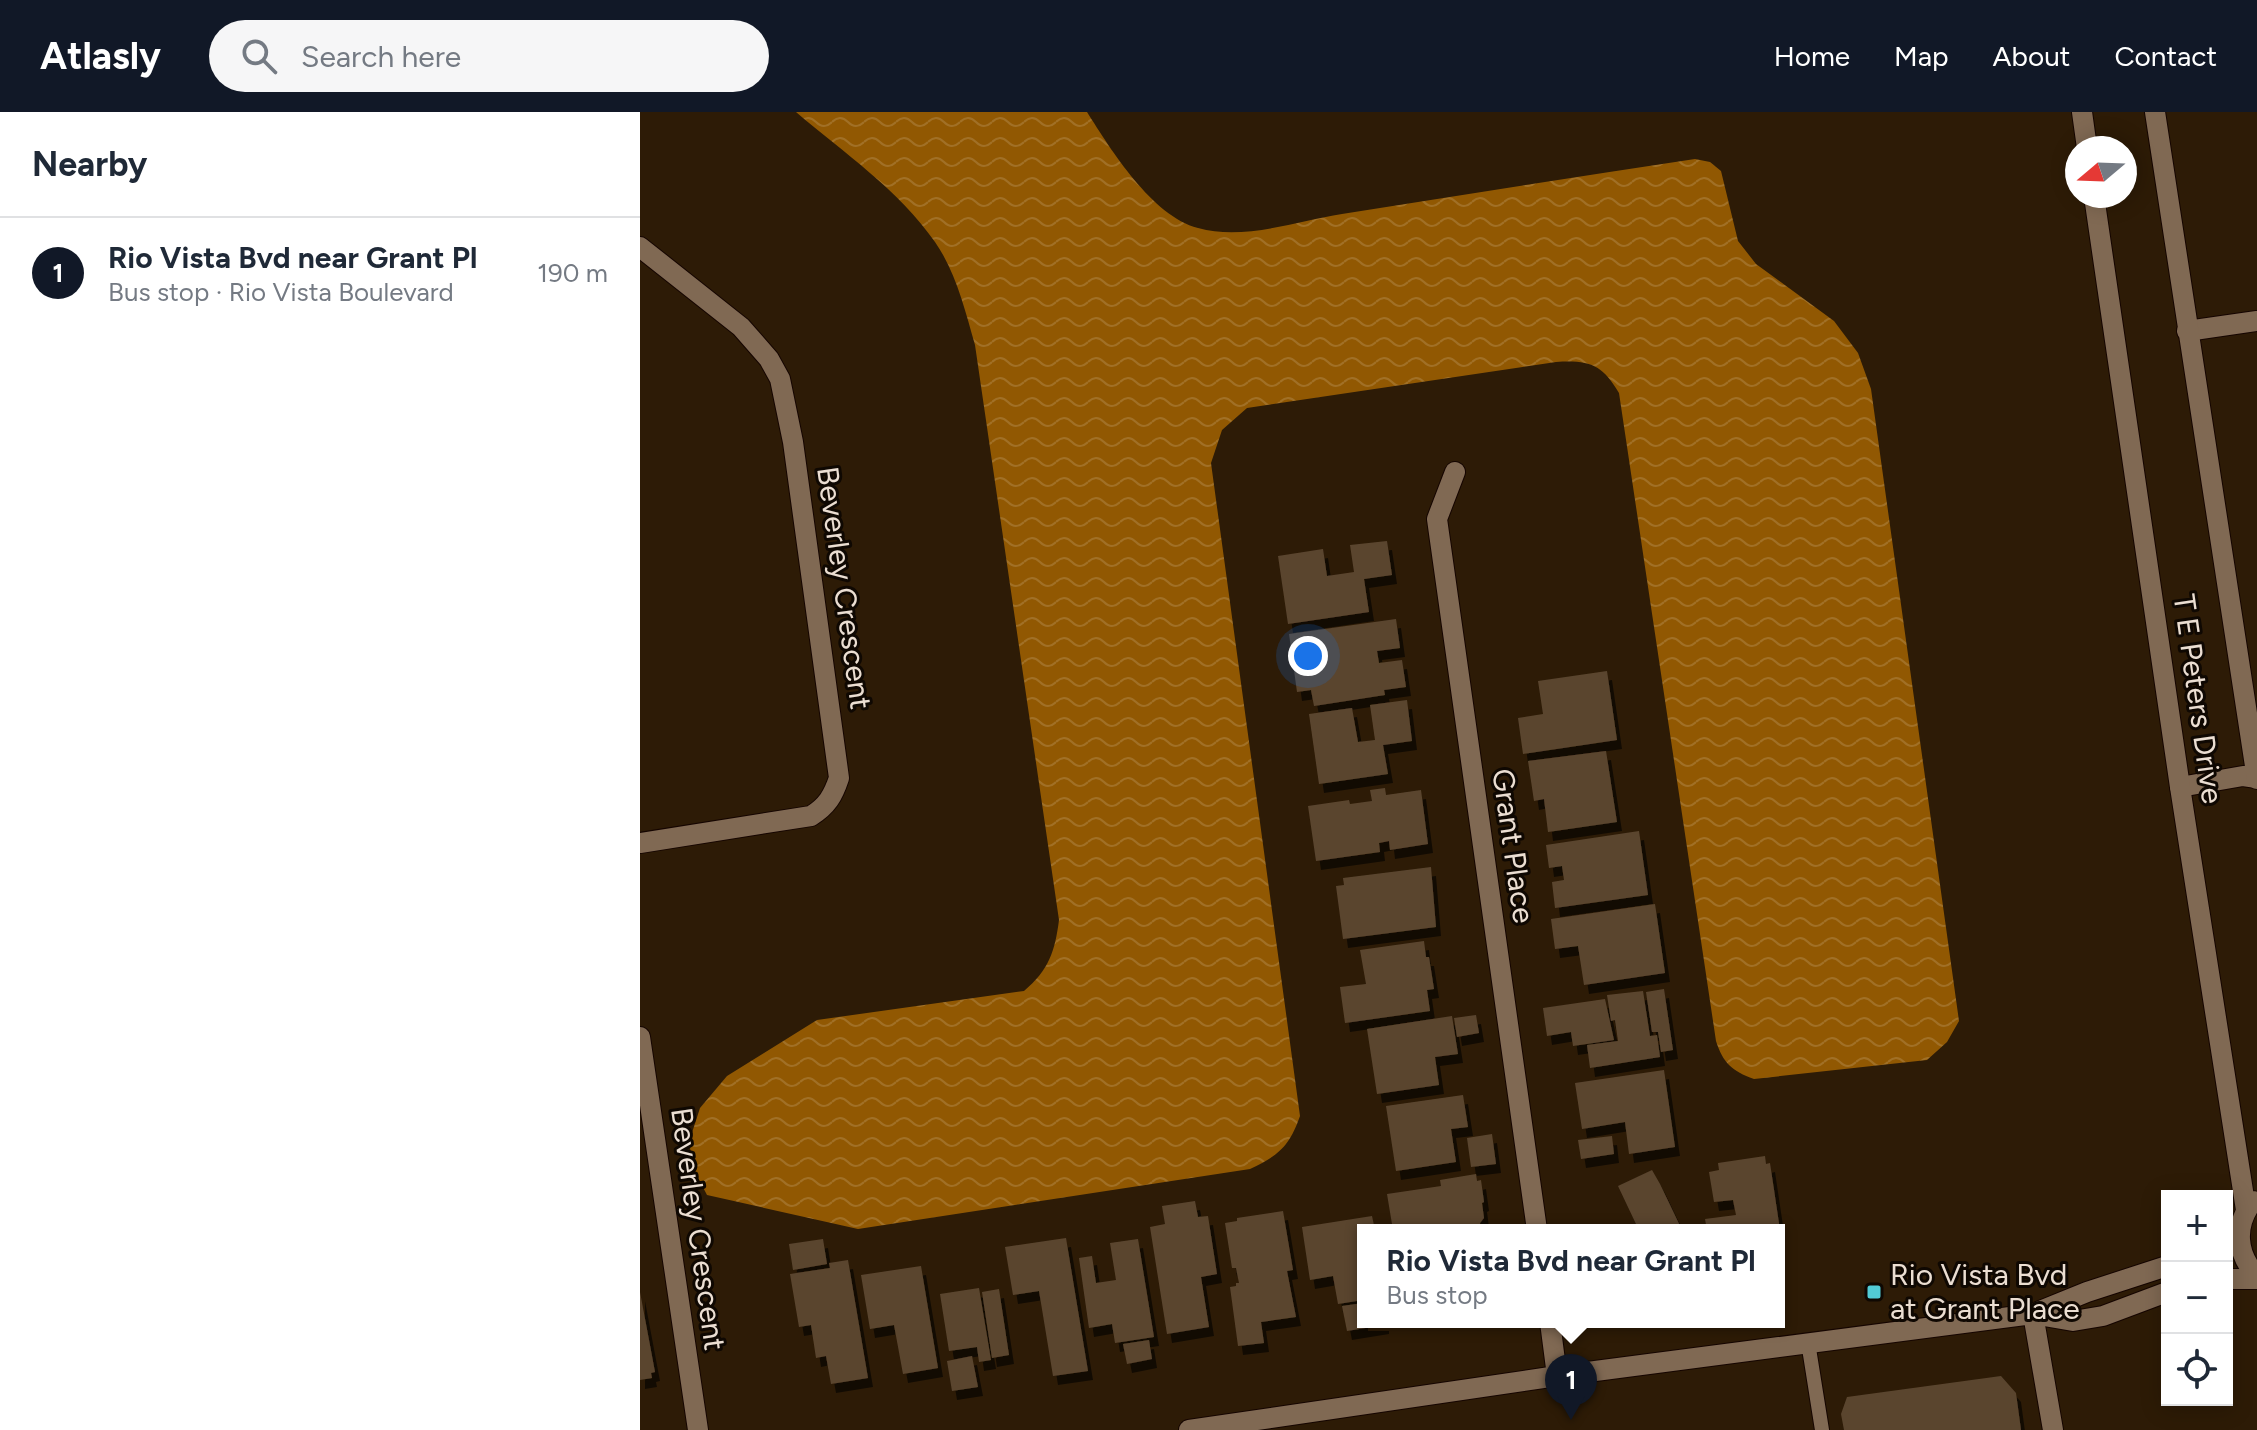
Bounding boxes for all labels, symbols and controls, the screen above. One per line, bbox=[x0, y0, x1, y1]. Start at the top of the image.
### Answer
search box bbox=[209, 20, 769, 92]
text: Atlasly bbox=[40, 33, 161, 79]
icon: search bbox=[237, 34, 281, 78]
text: Search here bbox=[301, 38, 461, 75]
text: Home bbox=[1774, 39, 1850, 73]
text: Map bbox=[1894, 39, 1949, 73]
text: About bbox=[1993, 39, 2070, 73]
text: Contact bbox=[2114, 39, 2217, 73]
north arrow bbox=[2065, 136, 2137, 208]
text: Nearby bbox=[32, 144, 147, 185]
text: Rio Vista Bvd near Grant Pl bbox=[108, 239, 477, 276]
text: 1 bbox=[53, 257, 63, 289]
text: 190 m bbox=[537, 257, 608, 289]
text: Bus stop · Rio Vista Boulevard bbox=[108, 276, 454, 308]
street label: Beverley Crescent bbox=[809, 464, 880, 712]
street label: T E Peters Drive bbox=[2165, 592, 2232, 806]
your location bbox=[1288, 636, 1328, 676]
street label: Grant Place bbox=[1484, 766, 1543, 926]
street label: Beverley Crescent bbox=[663, 1105, 734, 1353]
map controls bbox=[2161, 1190, 2233, 1406]
button: + bbox=[2161, 1190, 2233, 1262]
popup bbox=[1357, 1224, 1785, 1328]
text: Rio Vista Bvd near Grant Pl bbox=[1386, 1242, 1756, 1279]
place label: Rio Vista Bvd at Grant Place bbox=[1890, 1256, 2080, 1327]
button: − bbox=[2161, 1262, 2233, 1334]
text: Bus stop bbox=[1386, 1279, 1488, 1311]
marker: Rio Vista Bvd at Grant Place bbox=[1865, 1283, 1883, 1301]
button: locate bbox=[2161, 1334, 2233, 1406]
pin: 1 bbox=[1545, 1354, 1597, 1420]

